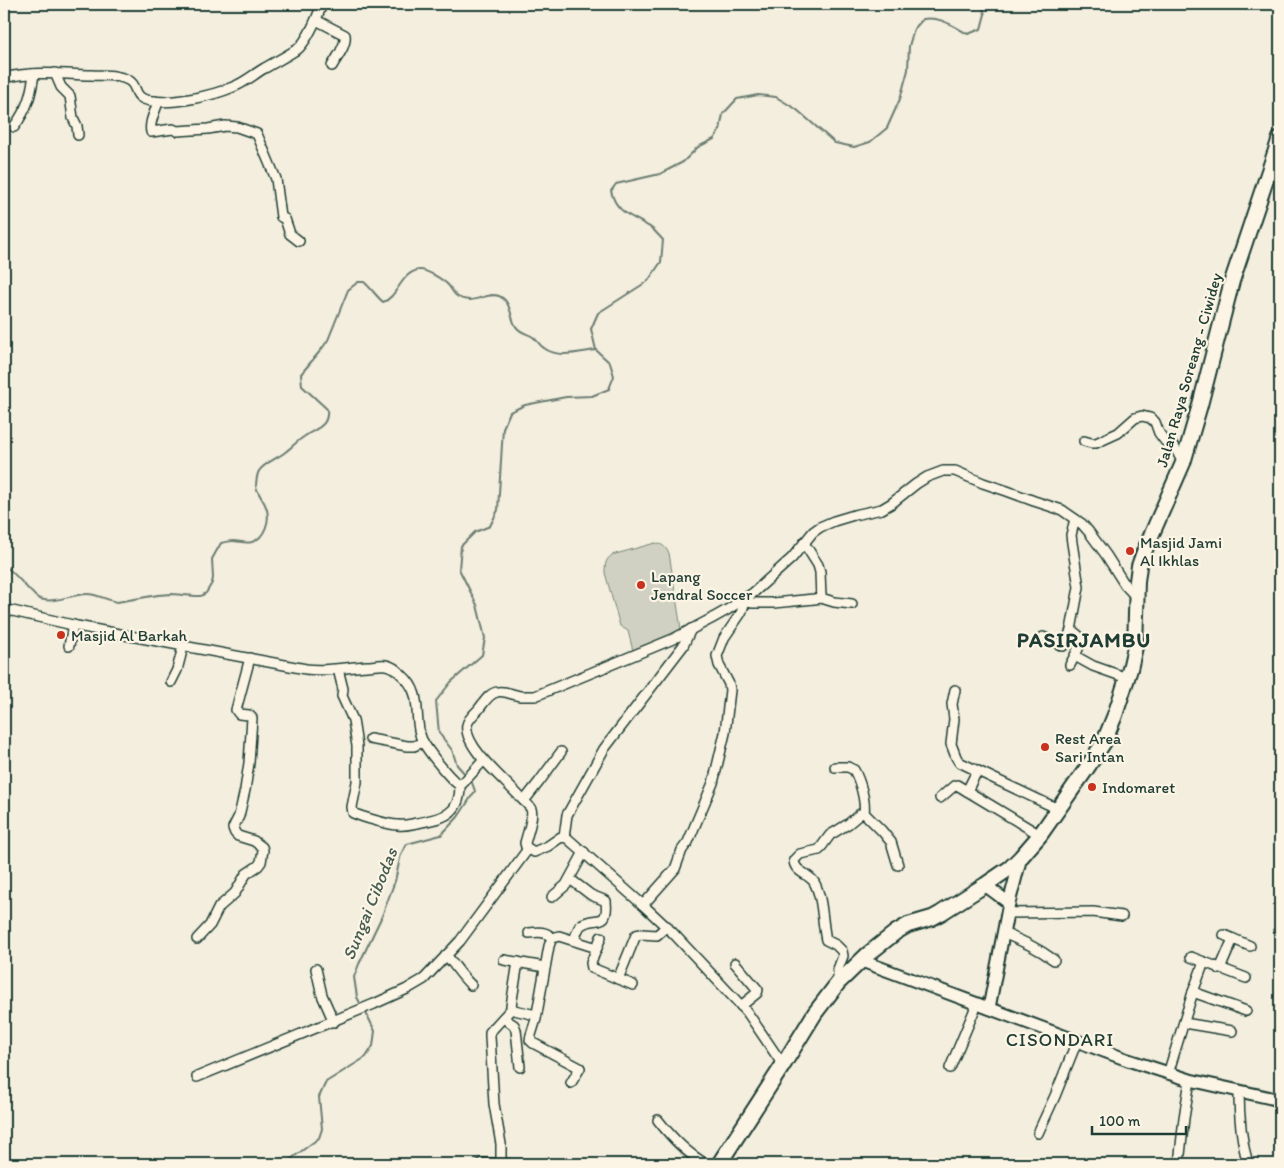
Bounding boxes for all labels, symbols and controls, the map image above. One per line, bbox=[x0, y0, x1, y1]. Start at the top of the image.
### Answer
street label: Jalan Raya Soreang - Ciwidey bbox=[1152, 270, 1226, 469]
place label: Masjid Jami Al Ikhlas bbox=[1140, 533, 1222, 570]
marker: Masjid Jami Al Ikhlas bbox=[1124, 545, 1136, 557]
place label: Lapang Jendral Soccer bbox=[651, 567, 753, 604]
marker: Lapang Jendral Soccer bbox=[635, 579, 647, 591]
place label: Masjid Al Barkah bbox=[71, 626, 188, 645]
district label: PASIRJAMBU bbox=[1017, 627, 1151, 652]
marker: Masjid Al Barkah bbox=[55, 629, 67, 641]
place label: Rest Area Sari Intan bbox=[1055, 729, 1124, 766]
marker: Rest Area Sari Intan bbox=[1039, 741, 1051, 753]
place label: Indomaret bbox=[1102, 778, 1175, 797]
marker: Indomaret bbox=[1086, 781, 1098, 793]
water label: Sungai Cibodas bbox=[338, 844, 403, 963]
district label: CISONDARI bbox=[1006, 1028, 1114, 1051]
scale bar bbox=[1092, 1103, 1185, 1135]
text: 100 m bbox=[1099, 1112, 1141, 1130]

